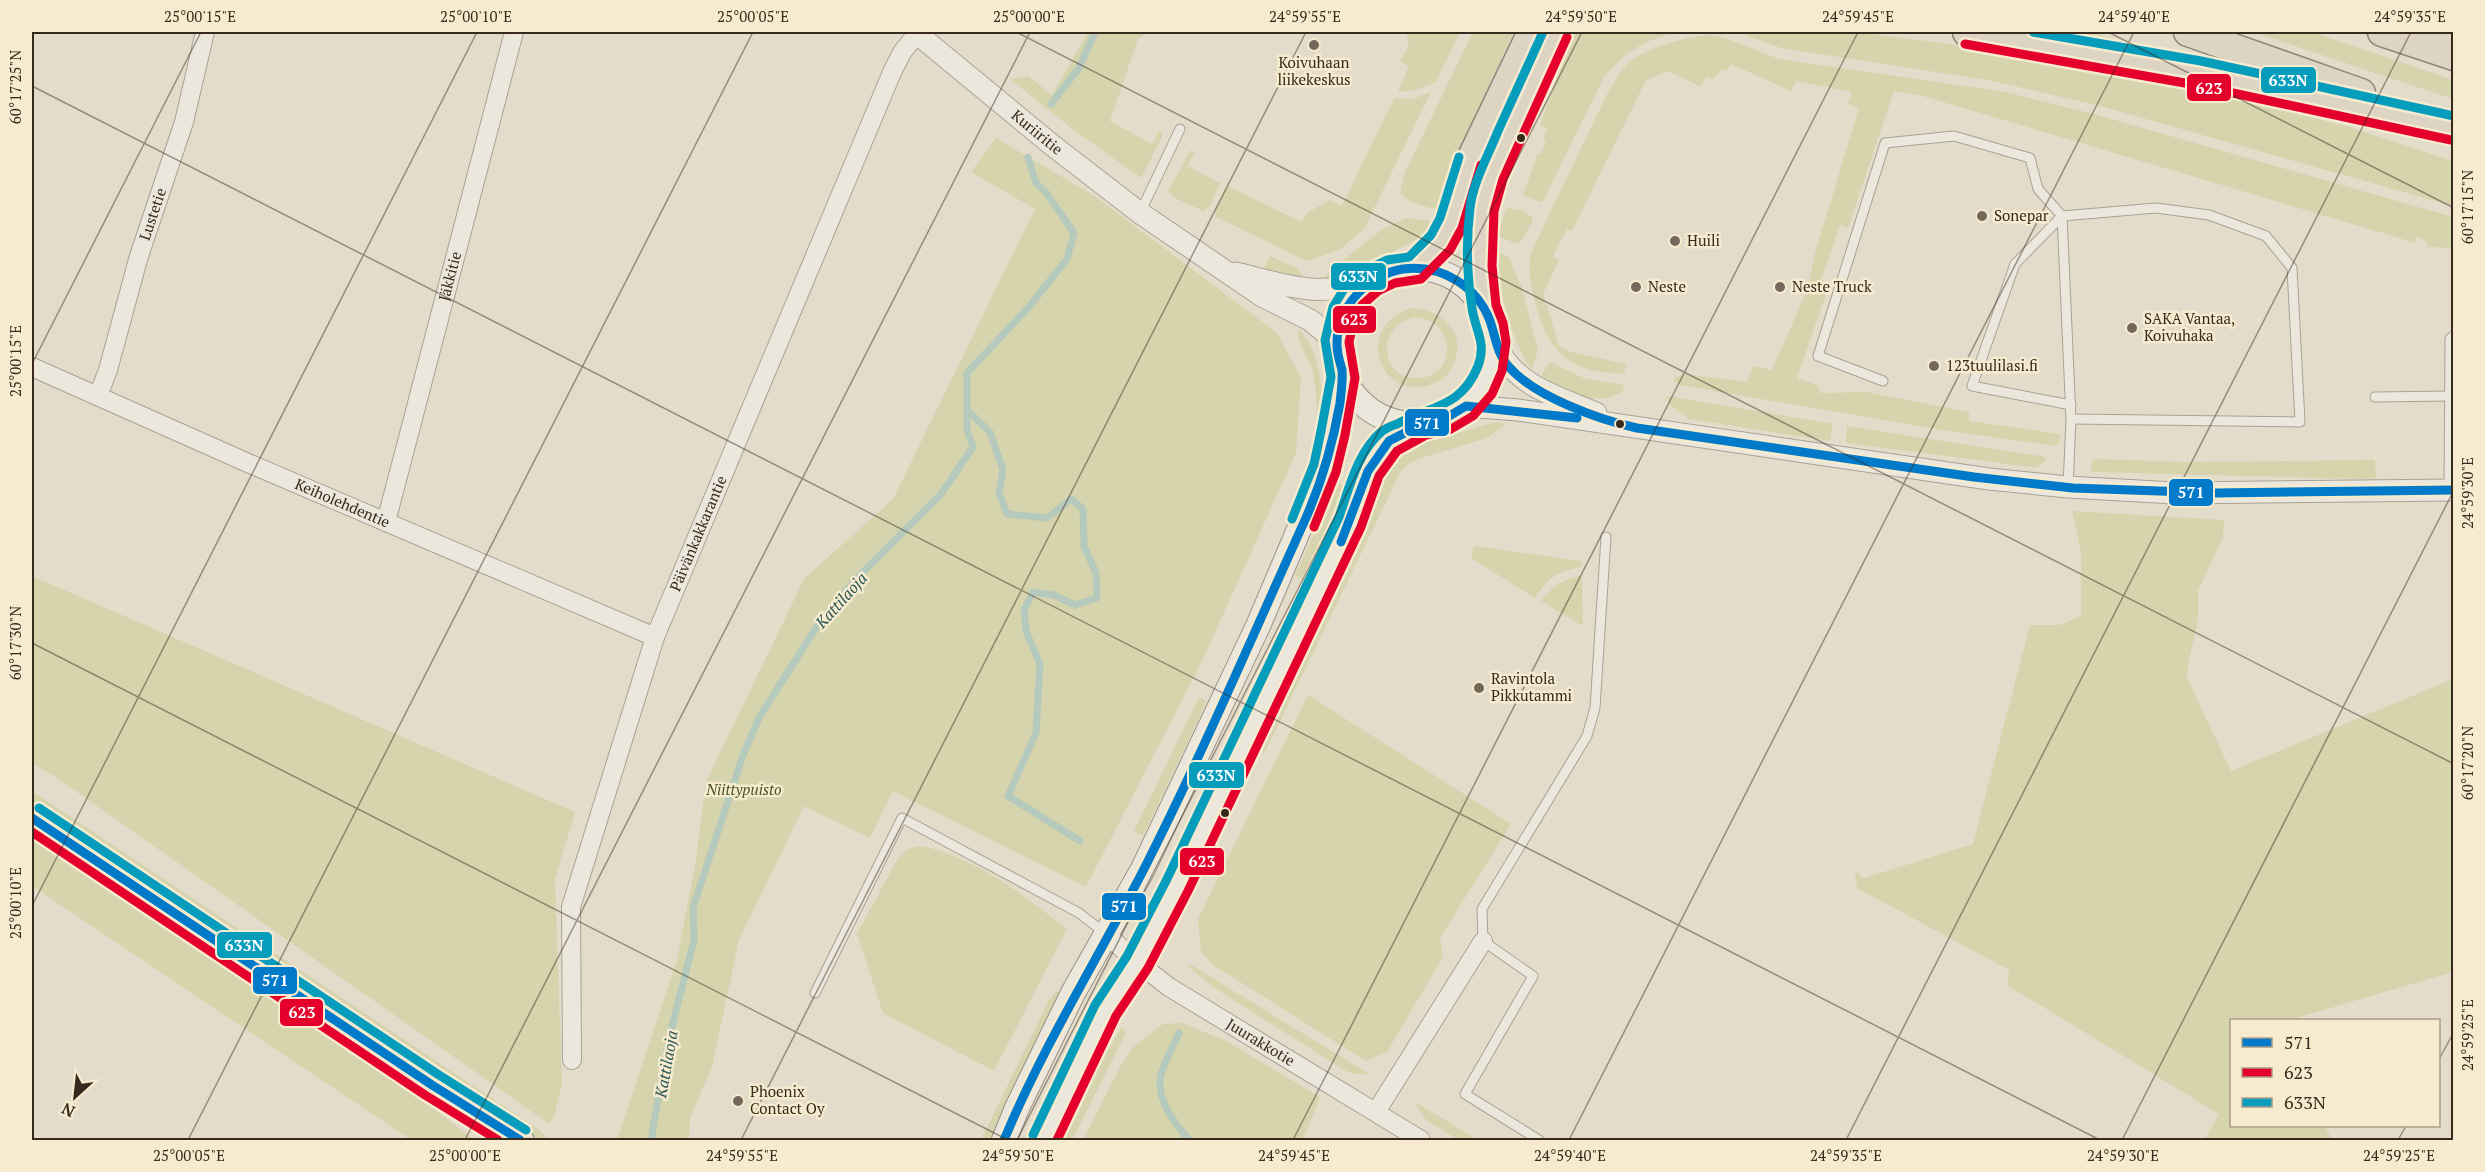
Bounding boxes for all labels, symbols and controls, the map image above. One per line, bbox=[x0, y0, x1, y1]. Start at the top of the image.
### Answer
text: 25°00'15"E bbox=[164, 6, 236, 26]
text: 25°00'10"E bbox=[440, 6, 512, 26]
text: 25°00'05"E bbox=[717, 6, 789, 26]
text: 25°00'00"E bbox=[993, 6, 1065, 26]
text: 24°59'55"E bbox=[1269, 6, 1341, 26]
text: 24°59'50"E bbox=[1545, 6, 1617, 26]
text: 24°59'45"E bbox=[1822, 6, 1894, 26]
text: 24°59'40"E bbox=[2098, 6, 2170, 26]
text: 24°59'35"E bbox=[2374, 6, 2446, 26]
marker: Koivuhaan liikekeskus bbox=[1307, 38, 1321, 52]
text: 60°17'25"N bbox=[5, 50, 25, 124]
place label: Koivuhaan liikekeskus bbox=[1277, 52, 1351, 89]
line badge: 633N bbox=[2260, 66, 2317, 94]
text: 633N bbox=[2268, 69, 2308, 91]
line badge: 623 bbox=[2186, 73, 2232, 102]
text: 623 bbox=[2195, 77, 2223, 99]
street label: Kuriiritie bbox=[1008, 105, 1067, 159]
unlabelled marker bbox=[1515, 132, 1527, 144]
text: 60°17'15"N bbox=[2457, 170, 2477, 244]
street label: Lustetie bbox=[134, 185, 170, 243]
place label: Sonepar bbox=[1994, 205, 2049, 225]
marker: Sonepar bbox=[1975, 209, 1989, 223]
place label: Huili bbox=[1687, 230, 1720, 250]
marker: Huili bbox=[1668, 234, 1682, 248]
street label: Jäkkitie bbox=[433, 249, 465, 303]
line badge: 633N bbox=[1330, 262, 1387, 291]
text: 633N bbox=[1338, 265, 1378, 287]
place label: Neste bbox=[1648, 276, 1686, 296]
place label: Neste Truck bbox=[1792, 276, 1872, 296]
marker: Neste bbox=[1629, 280, 1643, 294]
marker: Neste Truck bbox=[1773, 280, 1787, 294]
line badge: 623 bbox=[1332, 305, 1377, 334]
text: 623 bbox=[1340, 308, 1368, 330]
place label: SAKA Vantaa, Koivuhaka bbox=[2144, 308, 2235, 345]
marker: SAKA Vantaa, Koivuhaka bbox=[2125, 321, 2139, 335]
text: 25°00'15"E bbox=[5, 325, 25, 397]
place label: 123tuulilasi.fi bbox=[1946, 355, 2038, 375]
marker: 123tuulilasi.fi bbox=[1927, 359, 1941, 373]
line badge: 571 bbox=[1404, 408, 1450, 437]
text: 571 bbox=[1413, 412, 1441, 434]
unlabelled marker bbox=[1614, 418, 1626, 430]
text: 24°59'30"E bbox=[2457, 457, 2477, 529]
street label: Päivänkakkarantie bbox=[664, 472, 731, 594]
street label: Keiholehdentie bbox=[292, 473, 393, 532]
line badge: 571 bbox=[2168, 478, 2214, 507]
text: 571 bbox=[2177, 481, 2205, 503]
water label: Kattilaoja bbox=[809, 567, 872, 633]
text: 60°17'30"N bbox=[5, 606, 25, 680]
place label: Ravintola Pikkutammi bbox=[1491, 668, 1572, 705]
marker: Ravintola Pikkutammi bbox=[1472, 681, 1486, 695]
text: 60°17'20"N bbox=[2457, 726, 2477, 800]
line badge: 633N bbox=[1188, 761, 1245, 789]
text: 633N bbox=[1196, 764, 1236, 786]
park label: Niittypuisto bbox=[705, 779, 782, 799]
unlabelled marker bbox=[1219, 807, 1231, 819]
line badge: 623 bbox=[1179, 847, 1225, 876]
text: 623 bbox=[1188, 850, 1216, 872]
text: 25°00'10"E bbox=[5, 867, 25, 939]
line badge: 571 bbox=[1101, 892, 1147, 921]
text: 571 bbox=[1110, 895, 1138, 917]
line badge: 633N bbox=[216, 931, 273, 959]
text: 633N bbox=[224, 934, 264, 956]
line badge: 571 bbox=[252, 966, 298, 995]
text: 571 bbox=[261, 969, 289, 991]
line badge: 623 bbox=[279, 998, 324, 1027]
text: 24°59'25"E bbox=[2457, 999, 2477, 1071]
text: 623 bbox=[288, 1001, 316, 1023]
street label: Juurakkotie bbox=[1223, 1013, 1299, 1070]
legend bbox=[2230, 1019, 2440, 1127]
water label: Kattilaoja bbox=[649, 1029, 683, 1100]
text: 571 bbox=[2284, 1030, 2313, 1054]
text: 623 bbox=[2284, 1060, 2313, 1084]
north arrow bbox=[45, 1067, 105, 1127]
place label: Phoenix Contact Oy bbox=[750, 1081, 825, 1118]
text: 633N bbox=[2284, 1090, 2326, 1114]
marker: Phoenix Contact Oy bbox=[731, 1094, 745, 1108]
text: N bbox=[58, 1098, 79, 1123]
text: 25°00'05"E bbox=[153, 1145, 225, 1165]
text: 25°00'00"E bbox=[429, 1145, 501, 1165]
text: 24°59'55"E bbox=[706, 1145, 778, 1165]
text: 24°59'50"E bbox=[982, 1145, 1054, 1165]
text: 24°59'45"E bbox=[1258, 1145, 1330, 1165]
text: 24°59'40"E bbox=[1534, 1145, 1606, 1165]
text: 24°59'35"E bbox=[1810, 1145, 1882, 1165]
text: 24°59'30"E bbox=[2087, 1145, 2159, 1165]
text: 24°59'25"E bbox=[2363, 1145, 2435, 1165]

